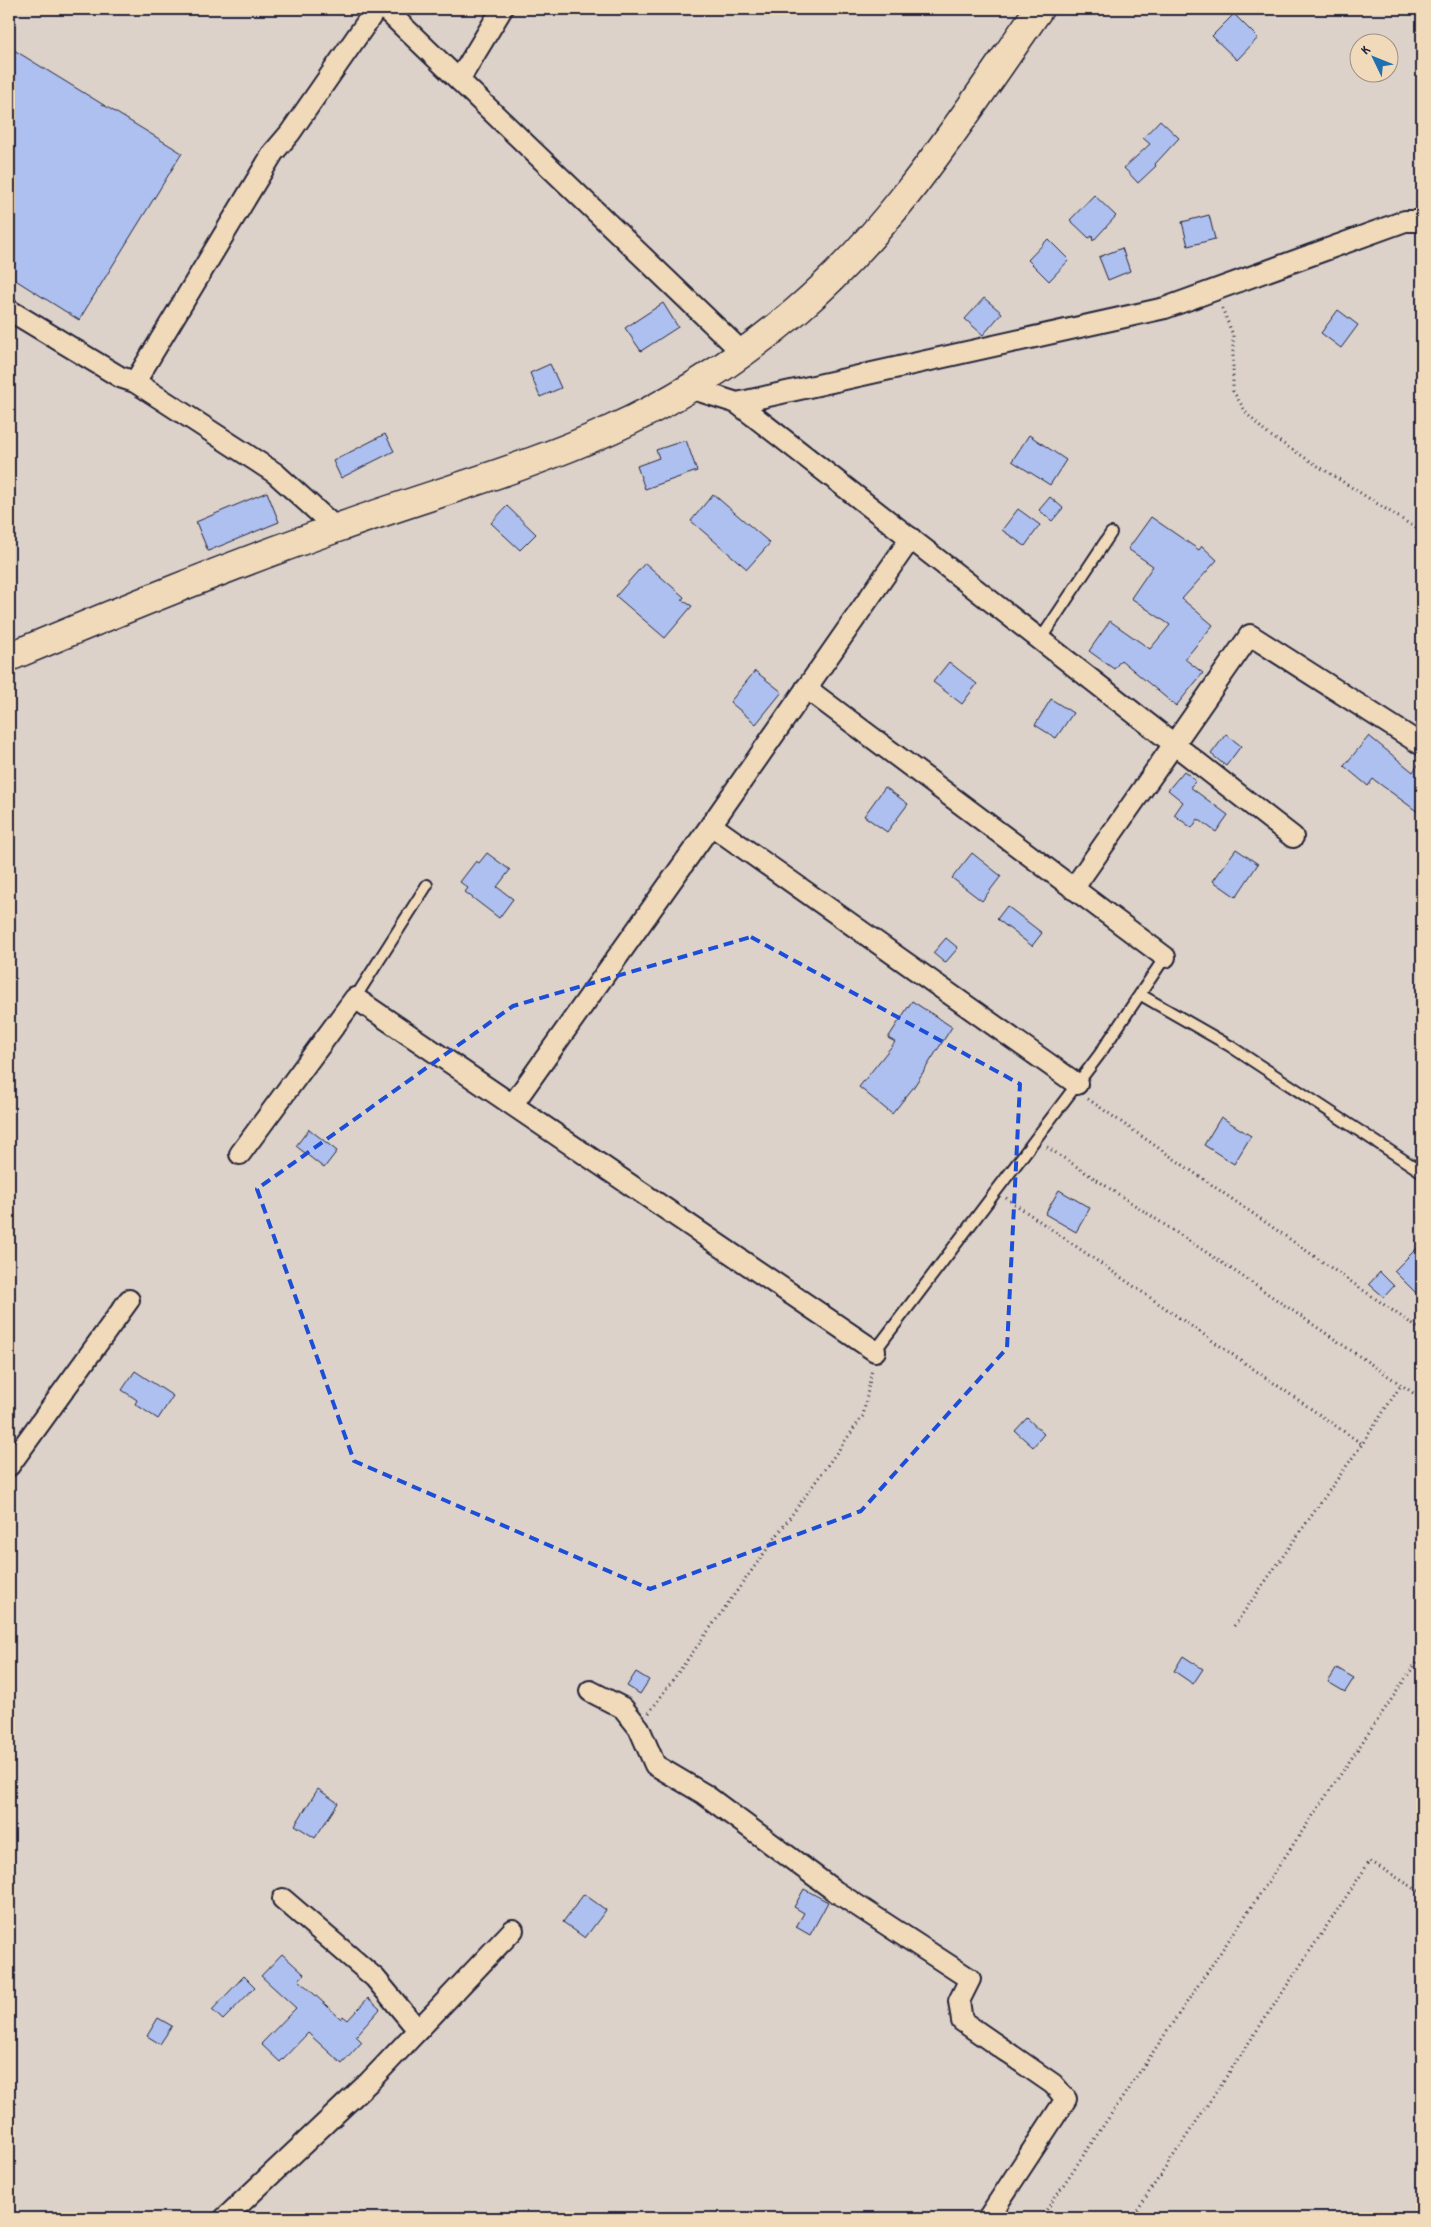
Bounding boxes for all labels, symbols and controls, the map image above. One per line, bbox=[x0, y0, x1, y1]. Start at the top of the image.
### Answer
north arrow bbox=[1348, 32, 1398, 82]
text: K bbox=[1356, 41, 1376, 60]

